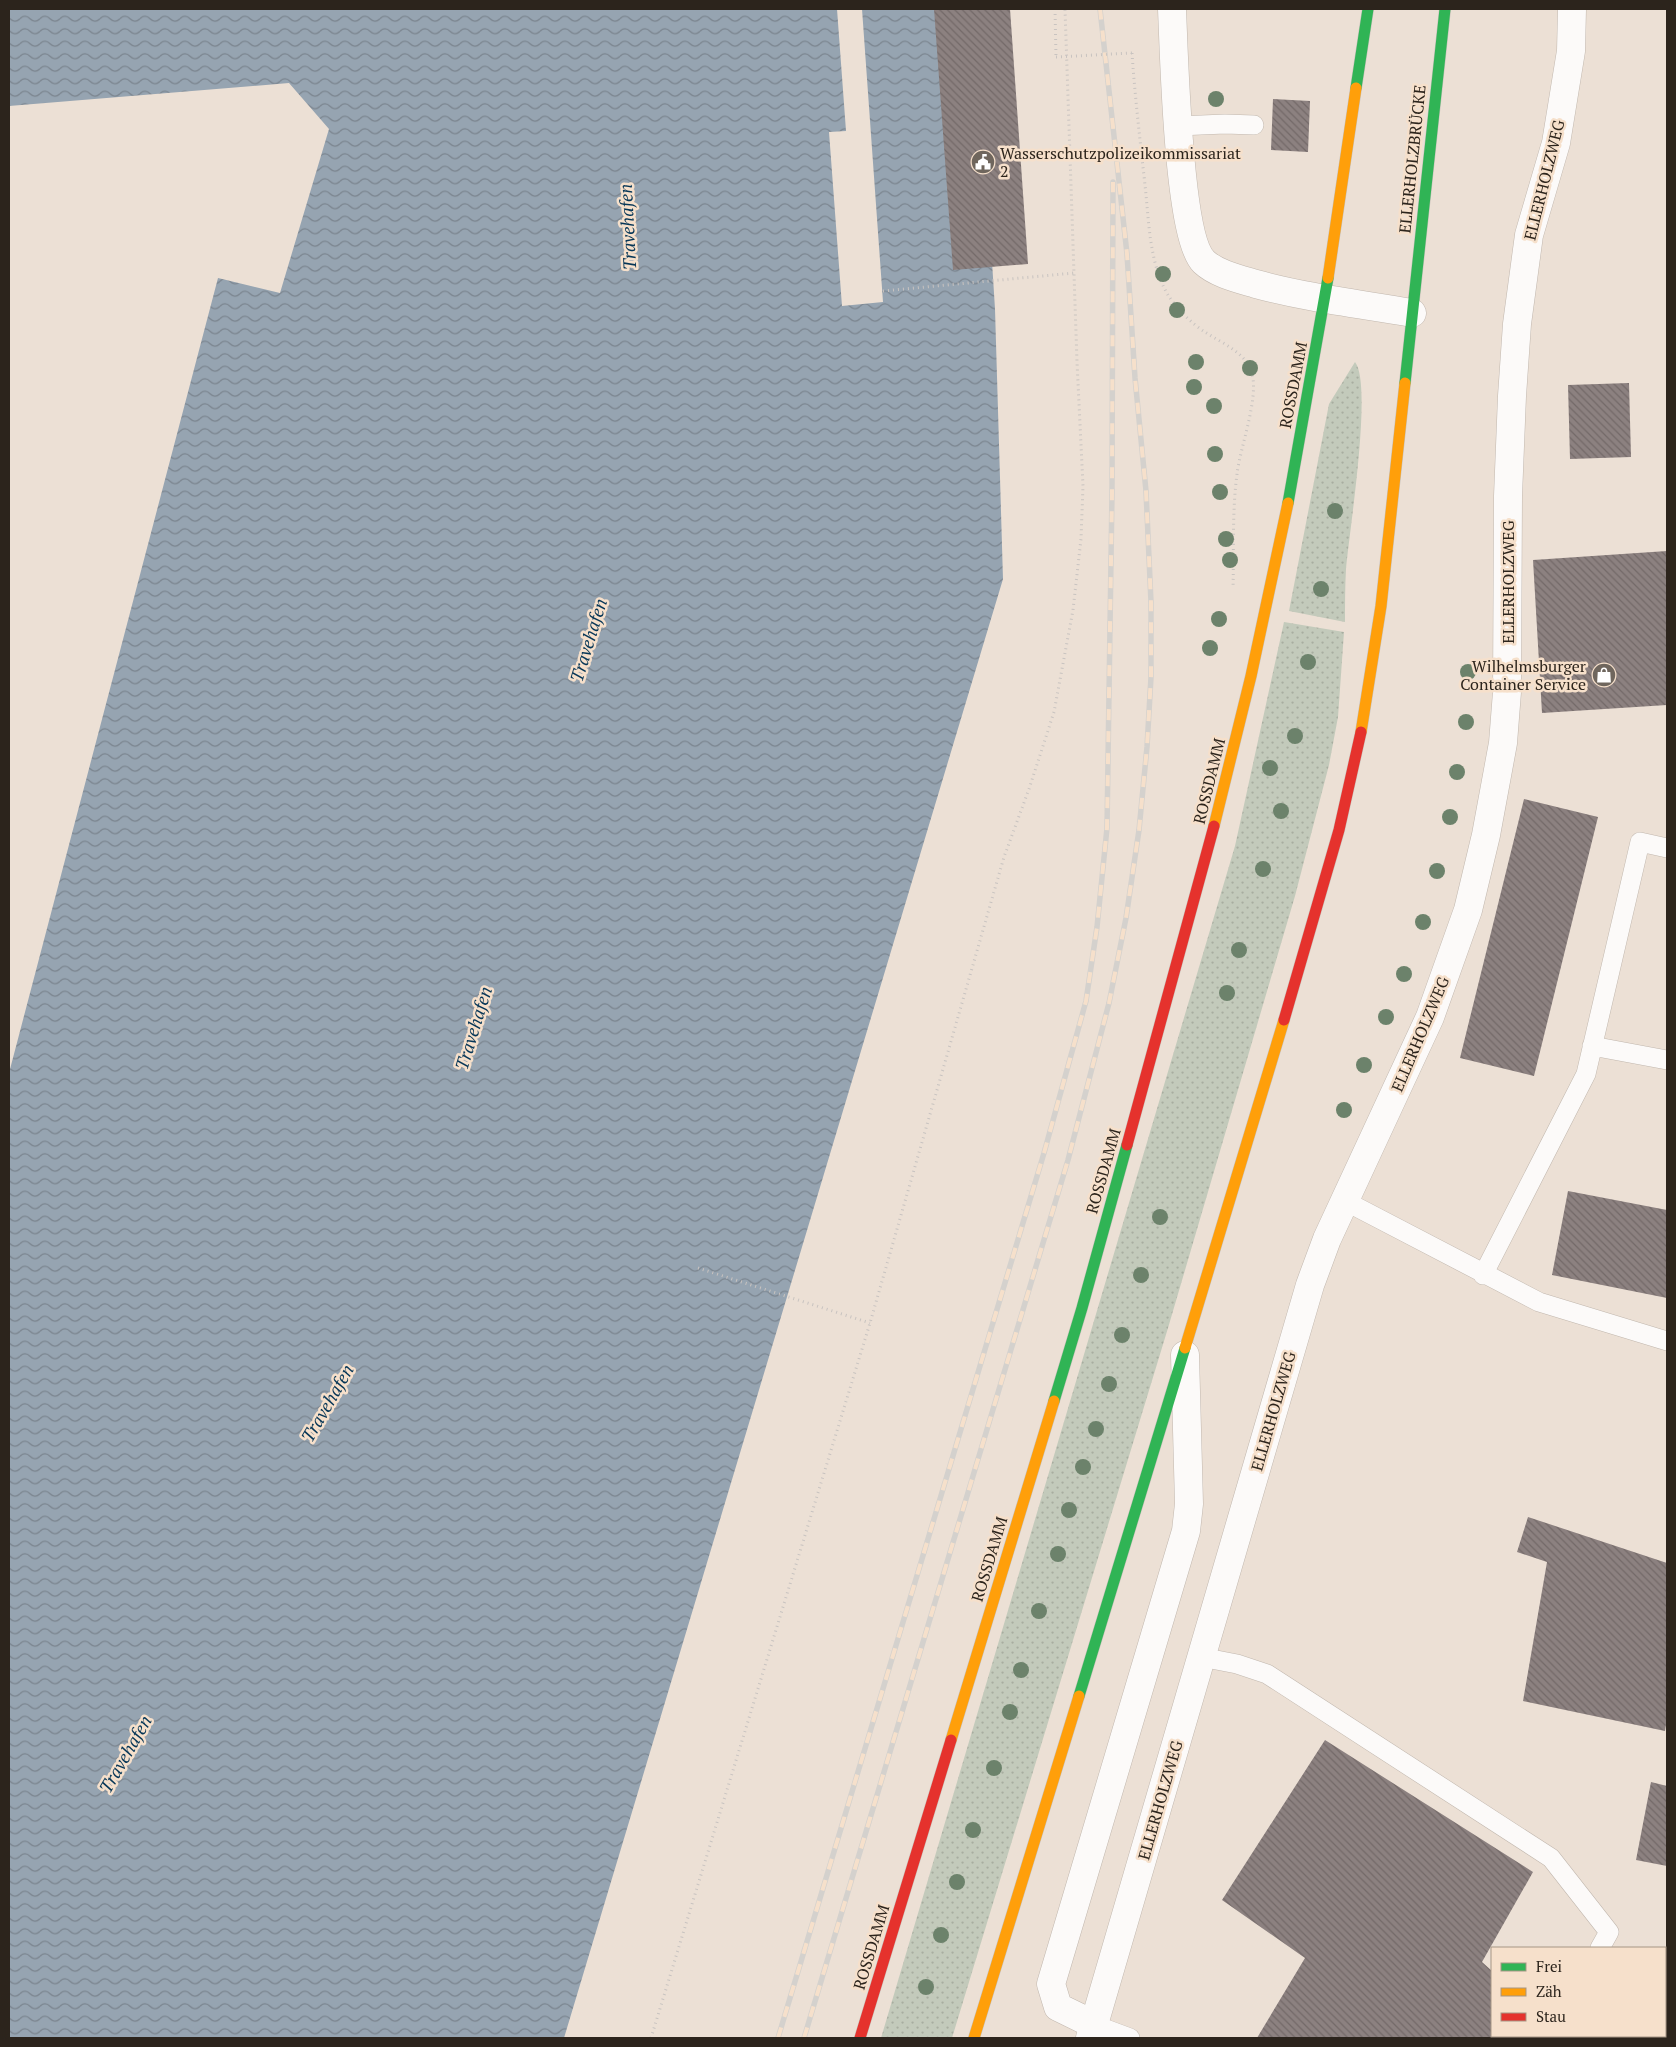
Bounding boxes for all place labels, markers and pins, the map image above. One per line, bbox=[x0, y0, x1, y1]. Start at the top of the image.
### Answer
place label: Wasserschutzpolizeikommissariat 2 bbox=[1000, 142, 1241, 182]
public building icon: Wasserschutzpolizeikommissariat 2 bbox=[970, 149, 996, 175]
place label: Wilhelmsburger Container Service bbox=[1460, 655, 1587, 695]
shop icon: Wilhelmsburger Container Service bbox=[1591, 662, 1617, 688]

